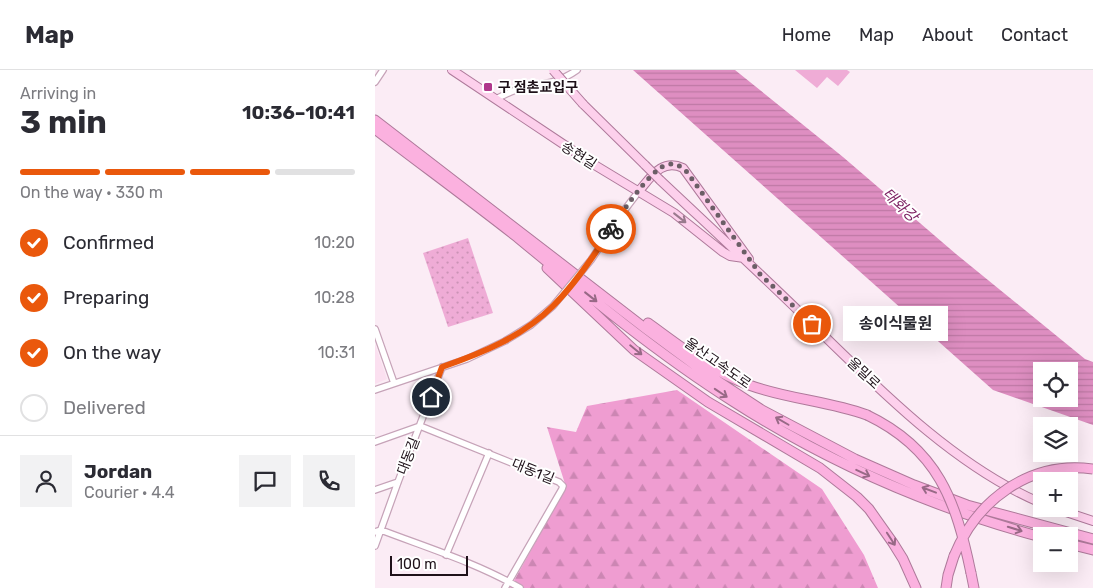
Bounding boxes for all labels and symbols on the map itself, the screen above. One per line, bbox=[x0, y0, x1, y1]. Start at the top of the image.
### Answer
place label: 구 점촌교입구 bbox=[498, 79, 578, 96]
marker: 구 점촌교입구 bbox=[482, 81, 494, 93]
street label: 송현길 bbox=[558, 138, 600, 173]
water label: 태화강 bbox=[879, 184, 923, 227]
courier bbox=[586, 204, 636, 254]
one-way arrow bbox=[673, 213, 687, 223]
one-way arrow bbox=[584, 291, 597, 302]
pin bbox=[791, 303, 833, 345]
callout: 송이식물원 bbox=[842, 306, 947, 342]
street label: 울산고속도로 bbox=[681, 334, 754, 393]
one-way arrow bbox=[629, 345, 642, 356]
street label: 울밀로 bbox=[844, 354, 884, 393]
pin bbox=[410, 376, 452, 418]
one-way arrow bbox=[714, 388, 728, 399]
one-way arrow bbox=[775, 416, 790, 426]
street label: 대동길 bbox=[394, 435, 423, 477]
street label: 대동1길 bbox=[509, 455, 557, 488]
one-way arrow bbox=[855, 469, 870, 478]
one-way arrow bbox=[922, 485, 937, 495]
one-way arrow bbox=[1007, 525, 1023, 535]
one-way arrow bbox=[886, 532, 896, 546]
scale bar bbox=[390, 553, 467, 576]

